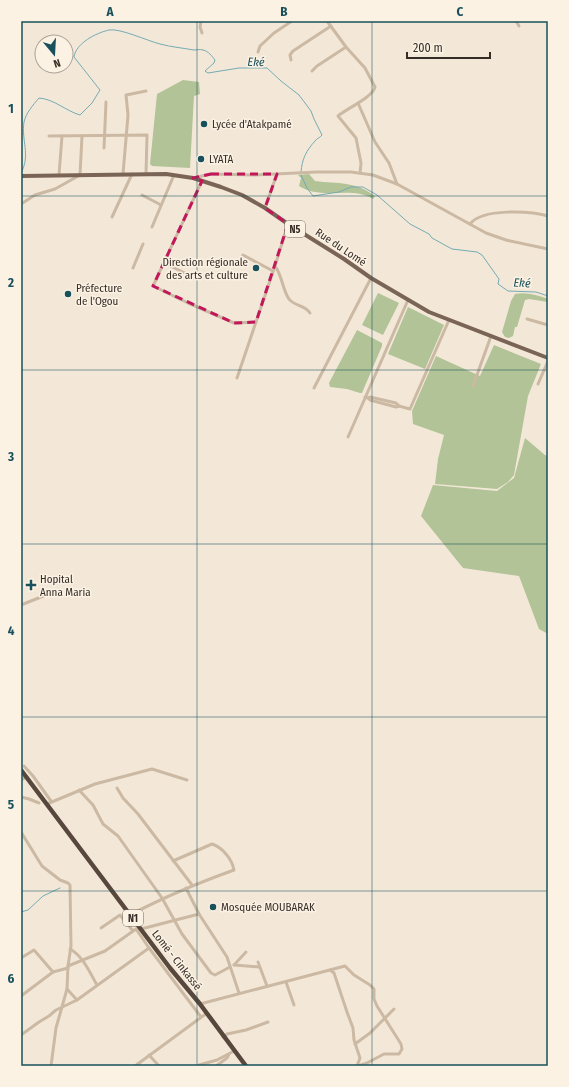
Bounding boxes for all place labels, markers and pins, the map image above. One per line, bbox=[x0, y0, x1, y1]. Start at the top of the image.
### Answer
place label: Lycée d'Atakpamé bbox=[212, 118, 292, 131]
marker: Lycée d'Atakpamé bbox=[199, 119, 209, 129]
place label: LYATA bbox=[209, 153, 234, 166]
marker: LYATA bbox=[196, 154, 206, 164]
place label: Direction régionale des arts et culture bbox=[163, 256, 248, 282]
marker: Direction régionale des arts et culture bbox=[251, 263, 261, 273]
place label: Préfecture de l'Ogou bbox=[76, 282, 122, 308]
marker: Préfecture de l'Ogou bbox=[63, 289, 73, 299]
place label: Hopital Anna Maria bbox=[40, 573, 91, 599]
marker: Hopital Anna Maria bbox=[25, 579, 37, 591]
place label: Mosquée MOUBARAK bbox=[221, 901, 315, 914]
marker: Mosquée MOUBARAK bbox=[208, 902, 218, 912]

